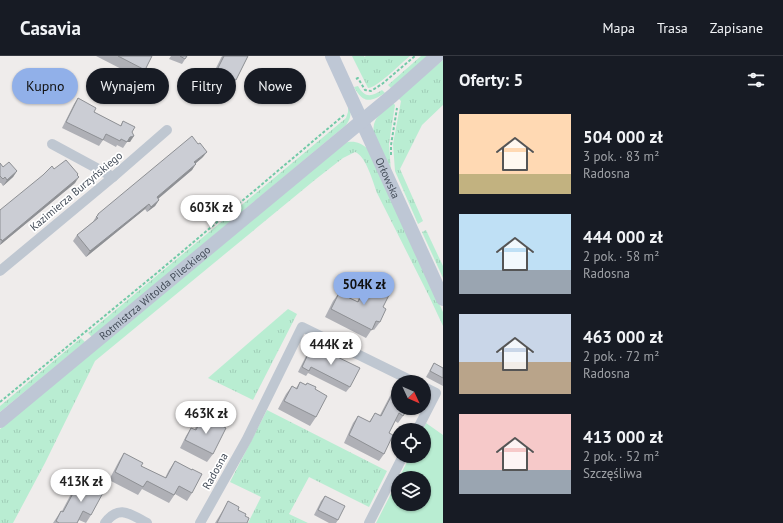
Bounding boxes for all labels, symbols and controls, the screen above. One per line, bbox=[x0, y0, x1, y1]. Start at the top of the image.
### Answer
text: Casavia bbox=[20, 16, 81, 40]
text: Mapa bbox=[602, 19, 635, 37]
text: Trasa bbox=[657, 19, 688, 37]
text: Zapisane bbox=[710, 19, 763, 37]
chip: Kupno bbox=[12, 68, 78, 104]
chip: Wynajem bbox=[86, 68, 169, 104]
chip: Filtry bbox=[177, 68, 236, 104]
chip: Nowe bbox=[244, 68, 306, 104]
text: Oferty: 5 bbox=[459, 69, 523, 91]
icon: filters bbox=[745, 69, 767, 91]
text: 504 000 zł bbox=[583, 126, 663, 148]
icon: home bbox=[491, 130, 539, 178]
street label: Kazimierza Burzyńskiego bbox=[27, 148, 125, 234]
text: 3 pok. · 83 m² bbox=[583, 148, 659, 165]
street label: Orłowska bbox=[372, 155, 403, 201]
text: Radosna bbox=[583, 165, 630, 182]
pin: 603K zł bbox=[174, 195, 248, 229]
text: 603K zł bbox=[189, 199, 233, 216]
text: 444 000 zł bbox=[583, 226, 663, 248]
icon: home bbox=[491, 230, 539, 278]
street label: Rotmistrza Witolda Pileckiego bbox=[96, 243, 213, 343]
text: 2 pok. · 58 m² bbox=[583, 248, 659, 265]
text: Radosna bbox=[583, 265, 630, 282]
pin: 504K zł bbox=[327, 272, 401, 306]
text: 504K zł bbox=[342, 276, 386, 293]
text: 463 000 zł bbox=[583, 326, 663, 348]
icon: home bbox=[491, 330, 539, 378]
pin: 444K zł bbox=[294, 332, 368, 366]
text: 444K zł bbox=[309, 336, 353, 353]
text: 2 pok. · 72 m² bbox=[583, 348, 659, 365]
text: Radosna bbox=[583, 365, 630, 382]
north arrow bbox=[391, 375, 431, 415]
map controls bbox=[391, 375, 431, 511]
pin: 463K zł bbox=[169, 401, 243, 435]
text: 463K zł bbox=[184, 405, 228, 422]
button: locate bbox=[391, 423, 431, 463]
text: 413 000 zł bbox=[583, 426, 663, 448]
icon: home bbox=[491, 430, 539, 478]
text: 2 pok. · 52 m² bbox=[583, 448, 659, 465]
street label: Radosna bbox=[199, 450, 231, 492]
text: Szczęśliwa bbox=[583, 465, 642, 482]
pin: 413K zł bbox=[44, 469, 118, 503]
button: layers bbox=[391, 471, 431, 511]
text: 413K zł bbox=[59, 473, 103, 490]

